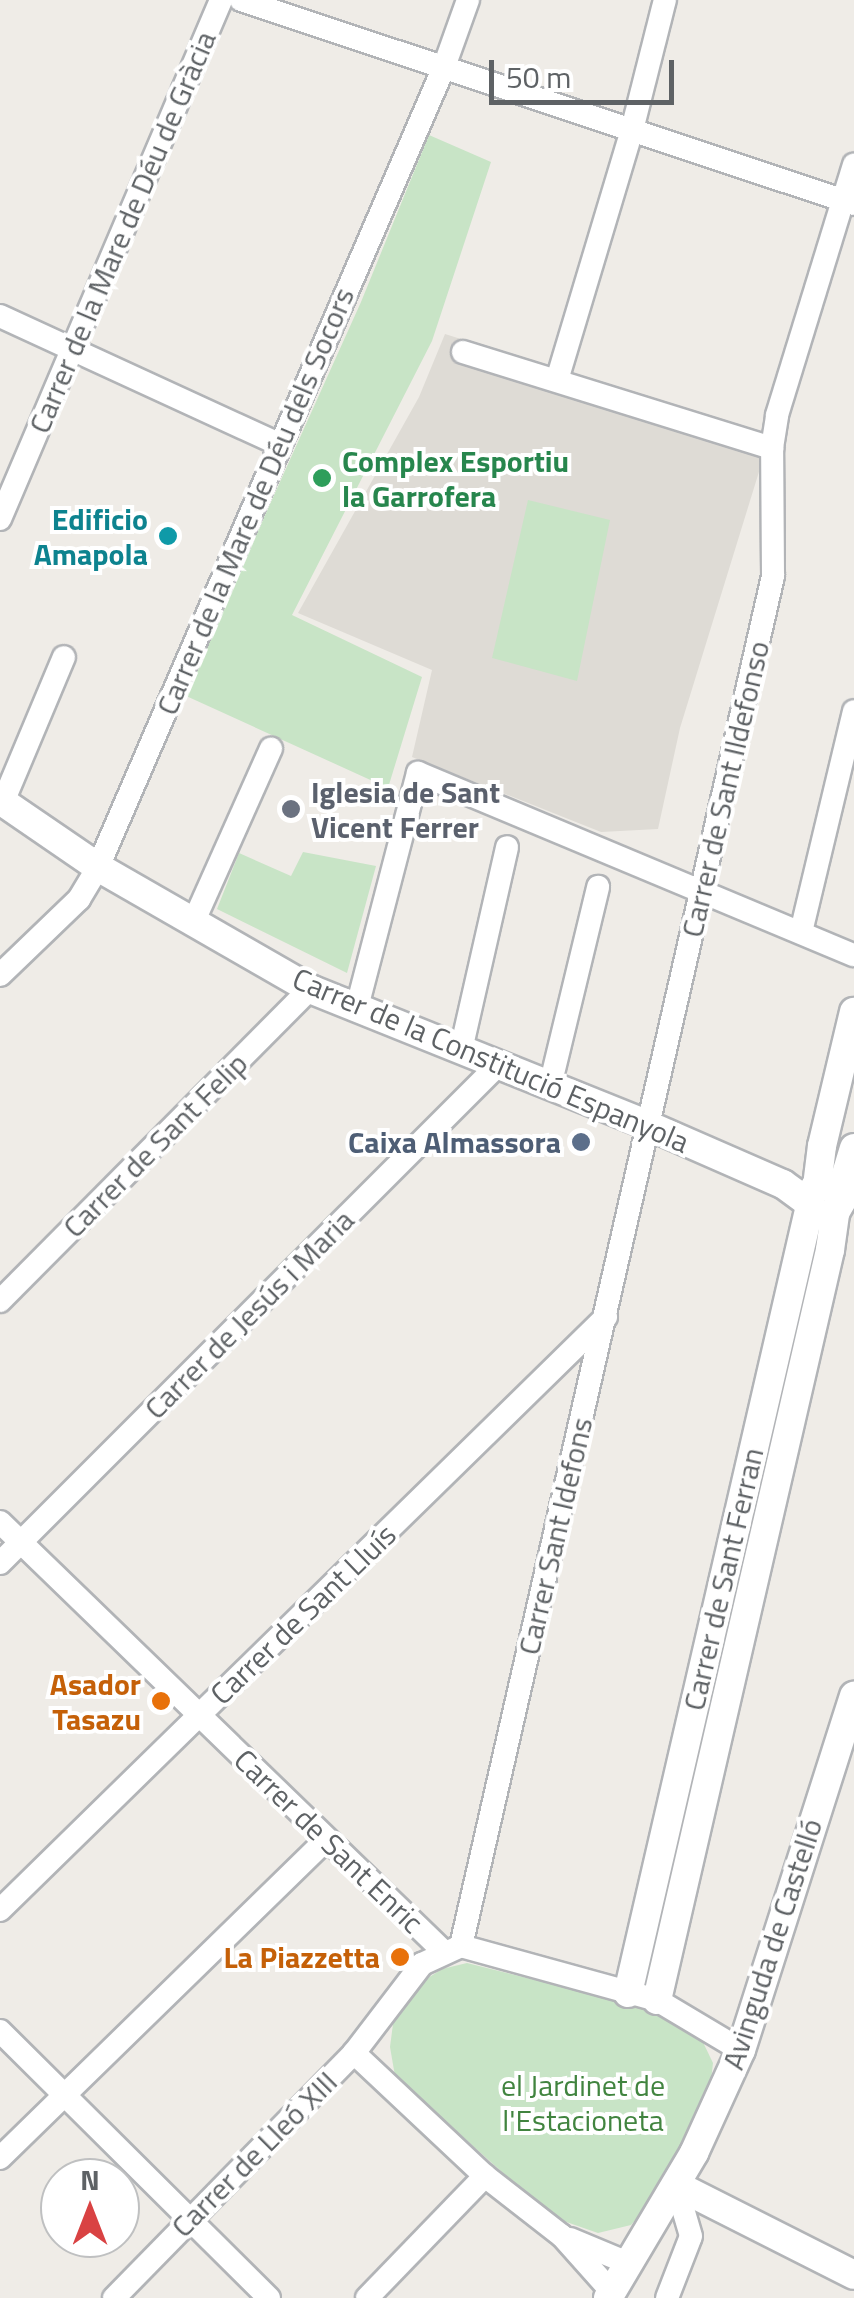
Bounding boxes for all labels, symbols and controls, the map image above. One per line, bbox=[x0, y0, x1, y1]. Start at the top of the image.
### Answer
street label: Carrer de la Mare de Déu de Gràcia bbox=[21, 26, 223, 438]
scale bar bbox=[494, 40, 679, 102]
text: 50 m bbox=[506, 54, 571, 100]
street label: Carrer de la Mare de Déu dels Socors bbox=[148, 282, 362, 720]
place label: Complex Esportiu la Garrofera bbox=[342, 443, 569, 514]
marker: Complex Esportiu la Garrofera bbox=[311, 467, 333, 489]
place label: Edificio Amapola bbox=[34, 501, 148, 572]
marker: Edificio Amapola bbox=[157, 525, 179, 547]
street label: Carrer de Sant Ildefonso bbox=[673, 637, 777, 941]
place label: Iglesia de Sant Vicent Ferrer bbox=[311, 774, 500, 844]
marker: Iglesia de Sant Vicent Ferrer bbox=[280, 798, 302, 820]
street label: Carrer de la Constitució Espanyola bbox=[287, 960, 695, 1160]
street label: Carrer de Sant Felip bbox=[55, 1045, 255, 1245]
place label: Caixa Almassora bbox=[348, 1124, 561, 1160]
marker: Caixa Almassora bbox=[570, 1131, 592, 1153]
street label: Carrer de Jesús i Maria bbox=[137, 1202, 361, 1426]
street label: Carrer Sant Idefons bbox=[510, 1414, 600, 1658]
street label: Carrer de Sant Ferran bbox=[675, 1444, 771, 1714]
street label: Carrer de Sant Lluís bbox=[203, 1516, 403, 1712]
place label: Asador Tasazu bbox=[50, 1666, 141, 1736]
marker: Asador Tasazu bbox=[150, 1690, 172, 1712]
street label: Carrer de Sant Enric bbox=[227, 1742, 431, 1940]
street label: Avinguda de Castelló bbox=[714, 1814, 830, 2074]
place label: La Piazzetta bbox=[223, 1939, 380, 1975]
marker: La Piazzetta bbox=[389, 1946, 411, 1968]
street label: Carrer de Lleó XIII bbox=[164, 2064, 344, 2244]
park label: el Jardinet de l'Estacioneta bbox=[501, 2067, 665, 2138]
north arrow bbox=[40, 2158, 140, 2258]
text: N bbox=[80, 2158, 100, 2201]

